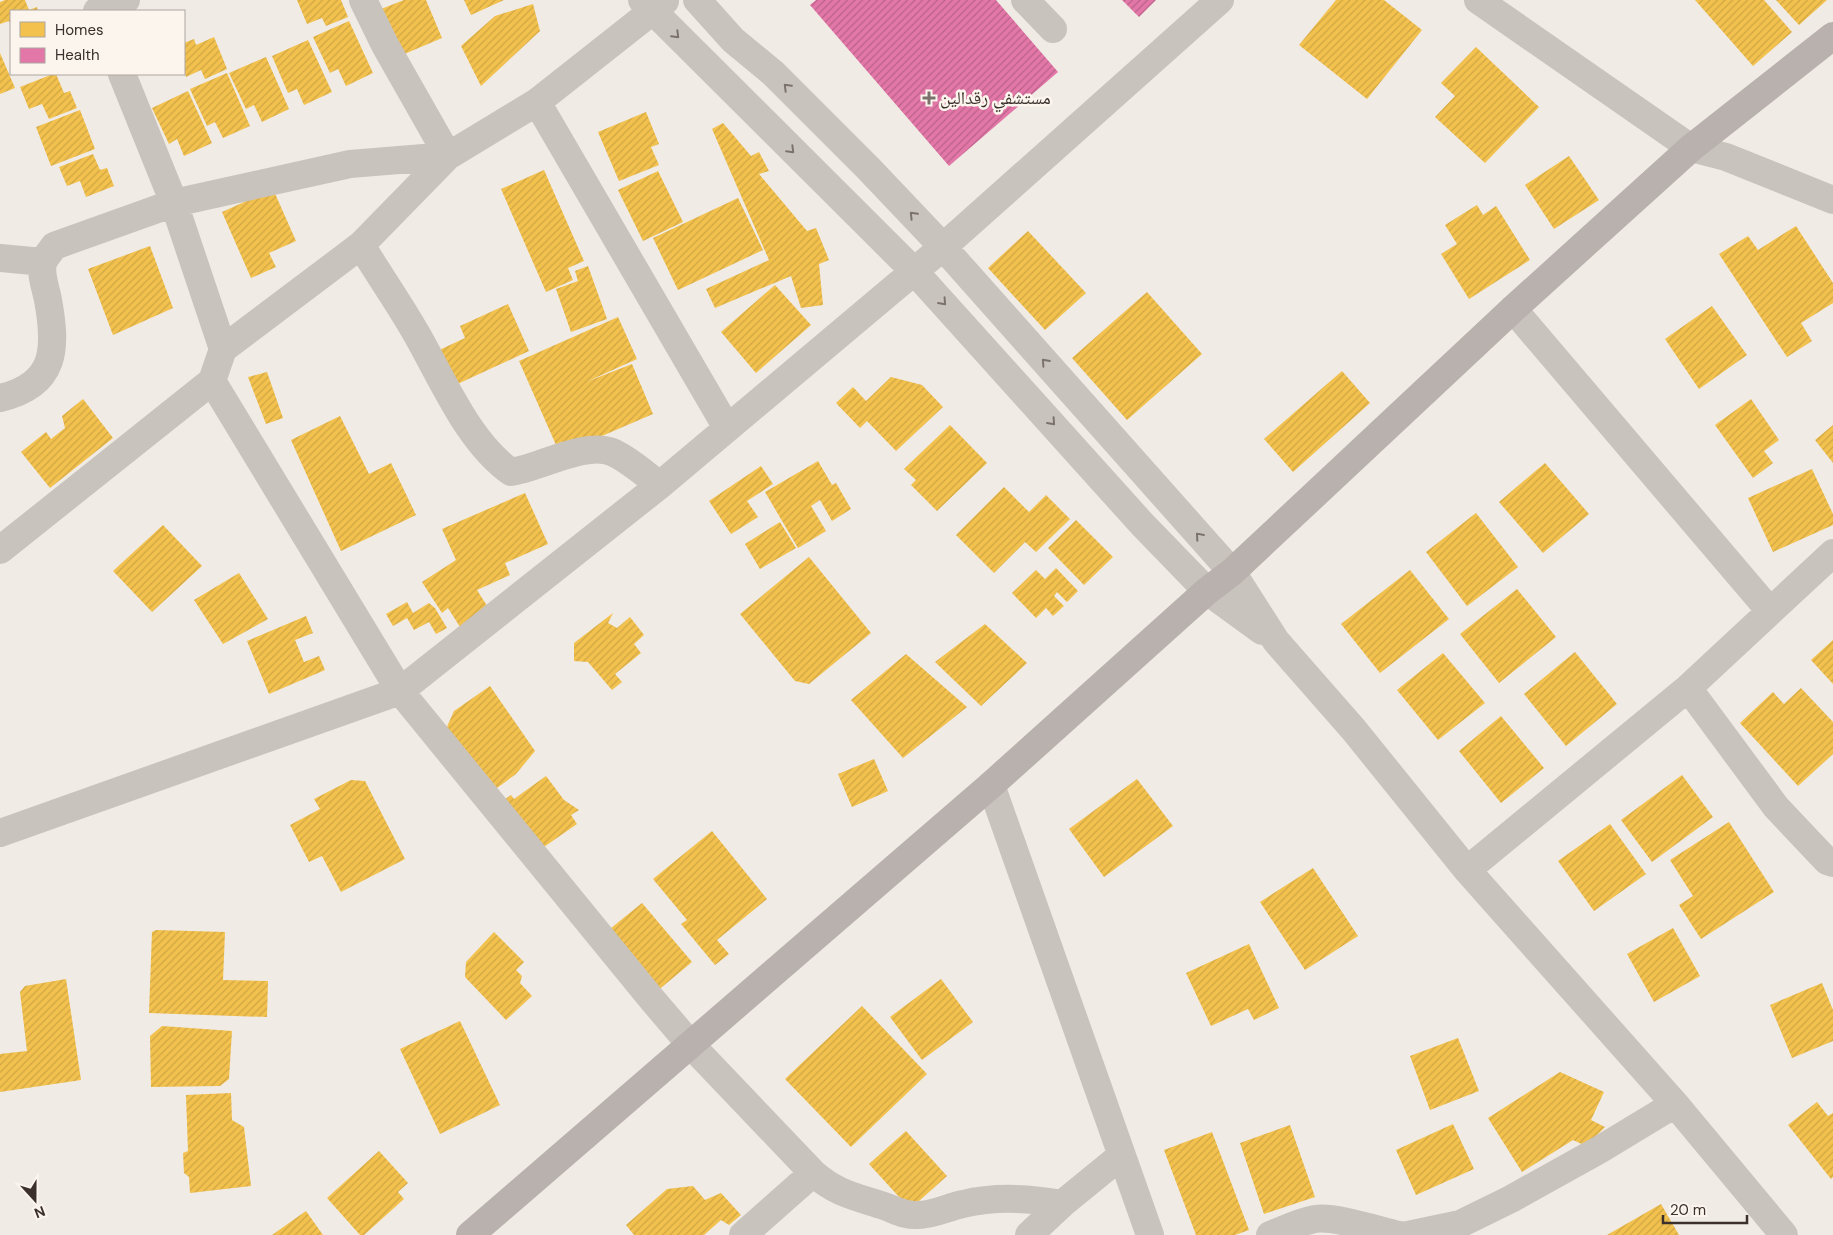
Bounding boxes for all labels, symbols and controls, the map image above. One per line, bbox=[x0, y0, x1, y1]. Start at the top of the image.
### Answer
legend bbox=[10, 10, 185, 75]
text: Homes bbox=[55, 20, 104, 40]
one-way arrow bbox=[670, 29, 679, 38]
text: Health bbox=[55, 45, 100, 65]
one-way arrow bbox=[783, 84, 792, 93]
place label: مستشفي رقدالين bbox=[940, 86, 1051, 113]
marker: مستشفي رقدالين bbox=[922, 91, 936, 105]
one-way arrow bbox=[786, 144, 795, 153]
one-way arrow bbox=[910, 212, 919, 221]
one-way arrow bbox=[937, 297, 946, 306]
one-way arrow bbox=[1042, 358, 1051, 367]
one-way arrow bbox=[1046, 417, 1055, 426]
one-way arrow bbox=[1196, 532, 1205, 541]
north arrow bbox=[10, 1175, 60, 1225]
scale bar bbox=[1663, 1192, 1747, 1224]
text: 20 m bbox=[1670, 1200, 1706, 1220]
text: N bbox=[32, 1202, 48, 1222]

